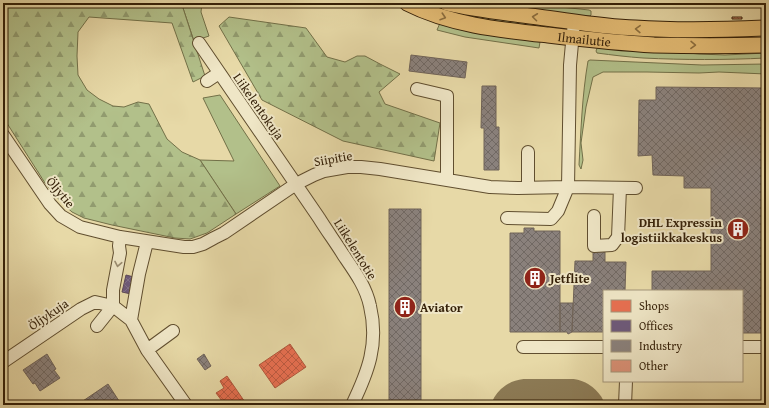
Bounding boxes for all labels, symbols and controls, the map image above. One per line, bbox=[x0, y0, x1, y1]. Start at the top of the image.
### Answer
one-way arrow bbox=[440, 13, 447, 21]
one-way arrow bbox=[532, 13, 538, 22]
one-way arrow bbox=[635, 24, 641, 33]
street label: Ilmailutie bbox=[557, 27, 612, 52]
one-way arrow bbox=[690, 41, 696, 50]
street label: Liikelentokuja bbox=[229, 69, 289, 144]
street label: Siipitie bbox=[312, 146, 354, 171]
street label: Öljytie bbox=[42, 172, 79, 212]
place label: DHL Expressin logistiikkakeskus bbox=[621, 213, 722, 247]
street label: Liikelentotie bbox=[329, 215, 382, 283]
building icon: DHL Expressin logistiikkakeskus bbox=[725, 216, 751, 242]
one-way arrow bbox=[115, 261, 123, 267]
building icon: Jetflite bbox=[522, 265, 548, 291]
place label: Jetflite bbox=[548, 269, 590, 288]
legend bbox=[603, 290, 743, 382]
street label: Öljykuja bbox=[24, 294, 73, 335]
building icon: Aviator bbox=[392, 294, 418, 320]
text: Shops bbox=[639, 297, 669, 314]
place label: Aviator bbox=[420, 298, 463, 317]
text: Offices bbox=[639, 317, 673, 334]
text: Industry bbox=[639, 337, 682, 354]
text: Other bbox=[639, 357, 668, 374]

